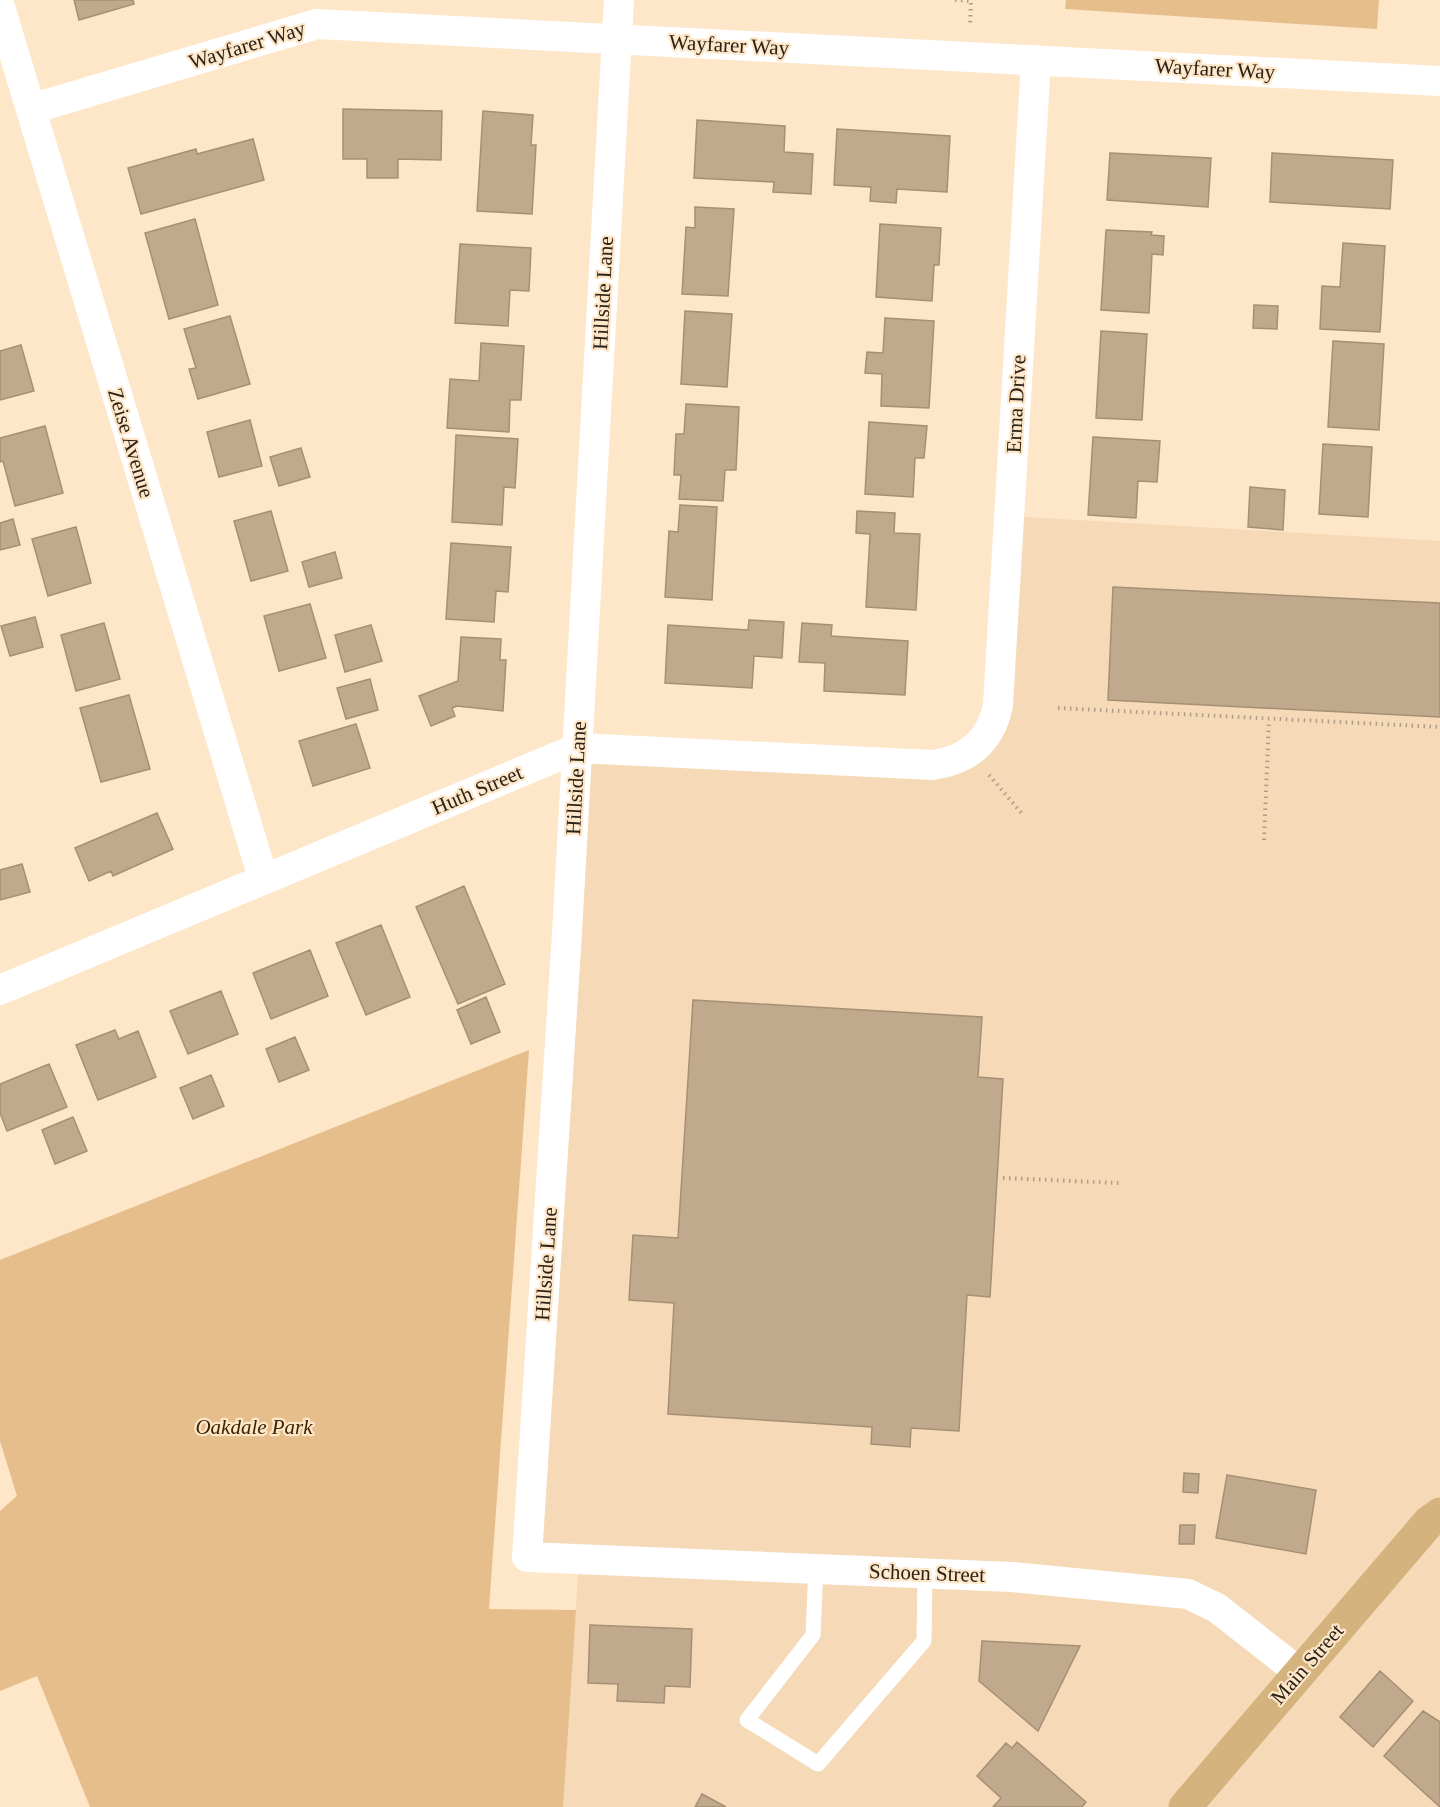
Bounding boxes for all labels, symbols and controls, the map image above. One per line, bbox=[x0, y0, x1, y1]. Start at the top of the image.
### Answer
street label: Wayfarer Way bbox=[186, 16, 309, 74]
street label: Wayfarer Way bbox=[668, 30, 790, 60]
street label: Wayfarer Way bbox=[1154, 54, 1276, 84]
street label: Hillside Lane bbox=[588, 236, 618, 350]
street label: Erma Drive bbox=[1001, 354, 1031, 454]
street label: Zeise Avenue bbox=[103, 385, 159, 501]
street label: Hillside Lane bbox=[561, 721, 591, 835]
street label: Huth Street bbox=[428, 760, 526, 820]
street label: Hillside Lane bbox=[530, 1206, 562, 1322]
park label: Oakdale Park bbox=[195, 1415, 313, 1439]
street label: Schoen Street bbox=[869, 1559, 986, 1587]
street label: Main Street bbox=[1266, 1619, 1348, 1709]

